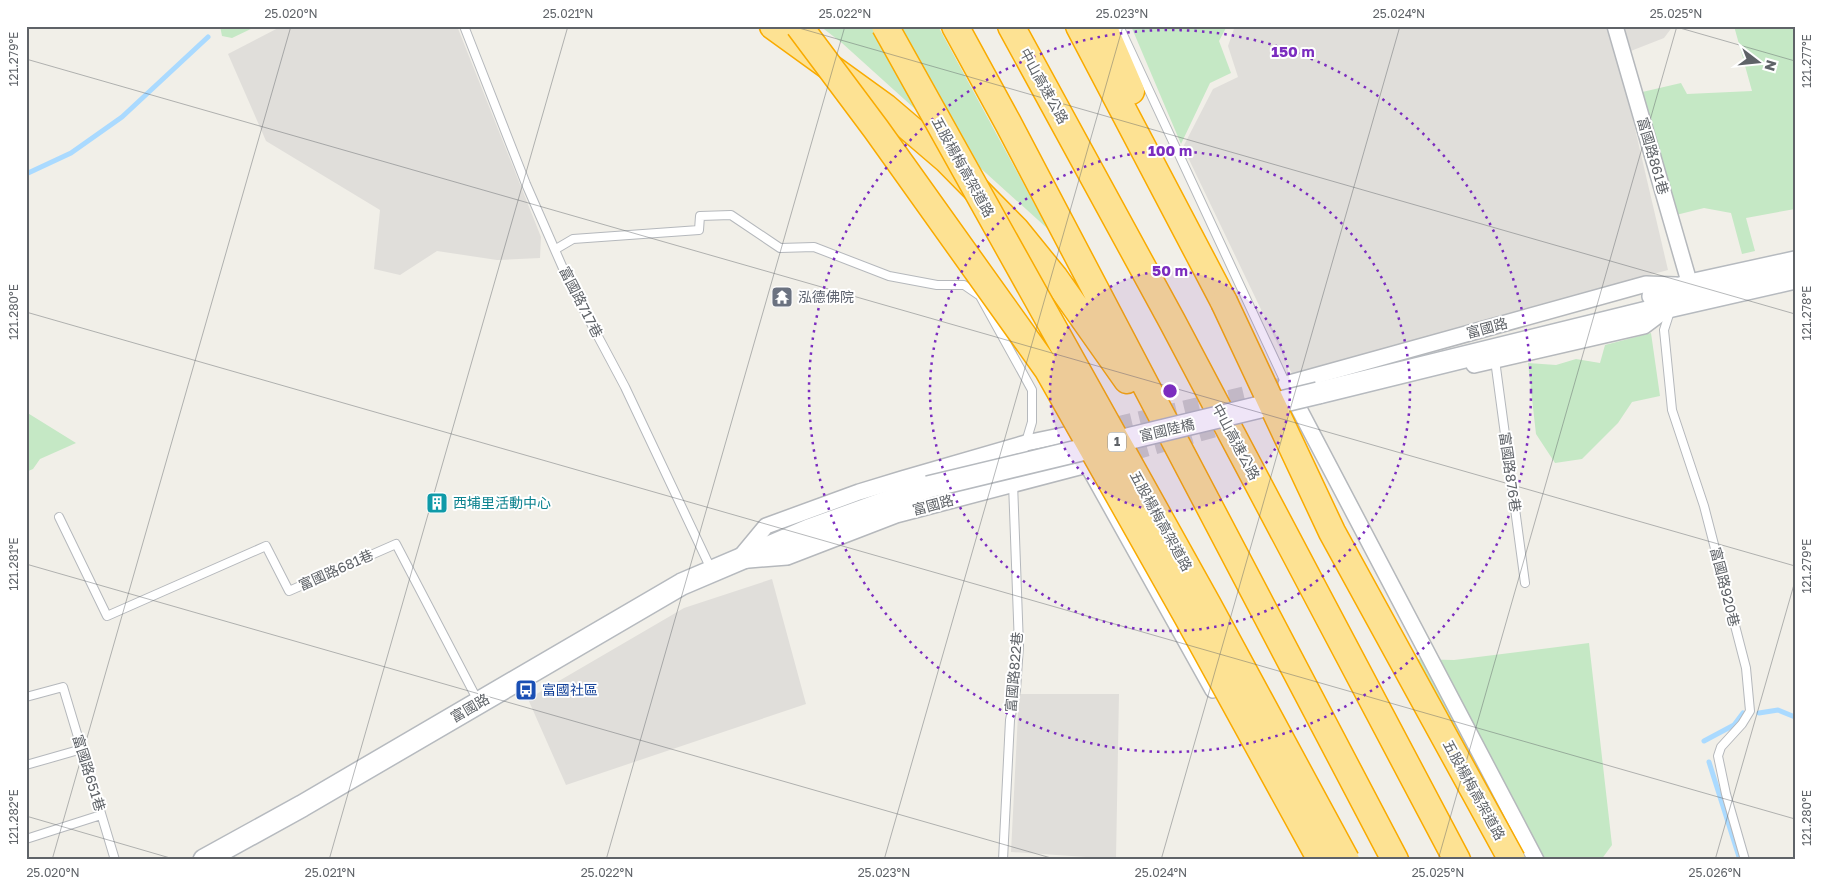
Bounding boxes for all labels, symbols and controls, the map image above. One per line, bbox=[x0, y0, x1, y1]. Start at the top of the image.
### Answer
text: 25.020°N bbox=[264, 6, 318, 21]
text: 25.021°N bbox=[543, 6, 593, 21]
text: 25.022°N bbox=[819, 6, 871, 21]
text: 25.023°N bbox=[1096, 6, 1148, 21]
text: 25.024°N bbox=[1373, 6, 1425, 21]
text: 25.025°N bbox=[1650, 6, 1702, 21]
text: 121.279°E bbox=[6, 32, 21, 86]
text: 121.277°E bbox=[1799, 34, 1814, 88]
north arrow bbox=[1734, 38, 1784, 88]
text: 150 m bbox=[1271, 42, 1315, 60]
street label: 中山高速公路 bbox=[1017, 45, 1072, 127]
text: N bbox=[1761, 58, 1781, 73]
street label: 五股楊梅高架道路 bbox=[929, 114, 998, 220]
street label: 富國路861巷 bbox=[1634, 115, 1673, 197]
text: 100 m bbox=[1148, 141, 1192, 159]
text: 50 m bbox=[1152, 261, 1188, 279]
street label: 富國路717巷 bbox=[556, 263, 607, 340]
text: 121.280°E bbox=[6, 284, 21, 340]
temple icon: 泓德佛院 bbox=[770, 285, 794, 309]
text: 121.278°E bbox=[1799, 286, 1814, 340]
place label: 泓德佛院 bbox=[798, 288, 854, 305]
street label: 富國路 bbox=[1464, 314, 1509, 341]
centre of rings bbox=[1161, 382, 1179, 400]
street label: 中山高速公路 bbox=[1209, 401, 1264, 483]
street label: 富國陸橋 bbox=[1138, 415, 1196, 444]
street label: 富國路876巷 bbox=[1496, 431, 1525, 513]
road number: 1 bbox=[1108, 432, 1126, 452]
street label: 五股楊梅高架道路 bbox=[1127, 468, 1196, 574]
building icon: 西埔里活動中心 bbox=[425, 491, 449, 515]
street label: 富國路 bbox=[910, 491, 955, 518]
place label: 西埔里活動中心 bbox=[453, 494, 551, 511]
text: 121.281°E bbox=[6, 537, 21, 591]
text: 121.279°E bbox=[1799, 539, 1814, 593]
street label: 富國路920巷 bbox=[1707, 545, 1744, 628]
street label: 富國路681巷 bbox=[296, 546, 376, 594]
street label: 富國路822巷 bbox=[1002, 631, 1025, 713]
bus stop icon: 富國社區 bbox=[514, 678, 538, 702]
place label: 富國社區 bbox=[542, 681, 598, 698]
street label: 富國路 bbox=[447, 690, 492, 725]
street label: 富國路651巷 bbox=[70, 732, 109, 813]
street label: 五股楊梅高架道路 bbox=[1440, 737, 1509, 843]
text: 121.282°E bbox=[6, 789, 21, 845]
text: 121.280°E bbox=[1799, 790, 1814, 846]
text: 25.020°N bbox=[26, 865, 80, 880]
text: 25.021°N bbox=[305, 865, 355, 880]
text: 25.022°N bbox=[581, 865, 633, 880]
text: 25.023°N bbox=[858, 865, 910, 880]
text: 25.024°N bbox=[1135, 865, 1187, 880]
text: 25.025°N bbox=[1412, 865, 1464, 880]
text: 25.026°N bbox=[1689, 865, 1741, 880]

